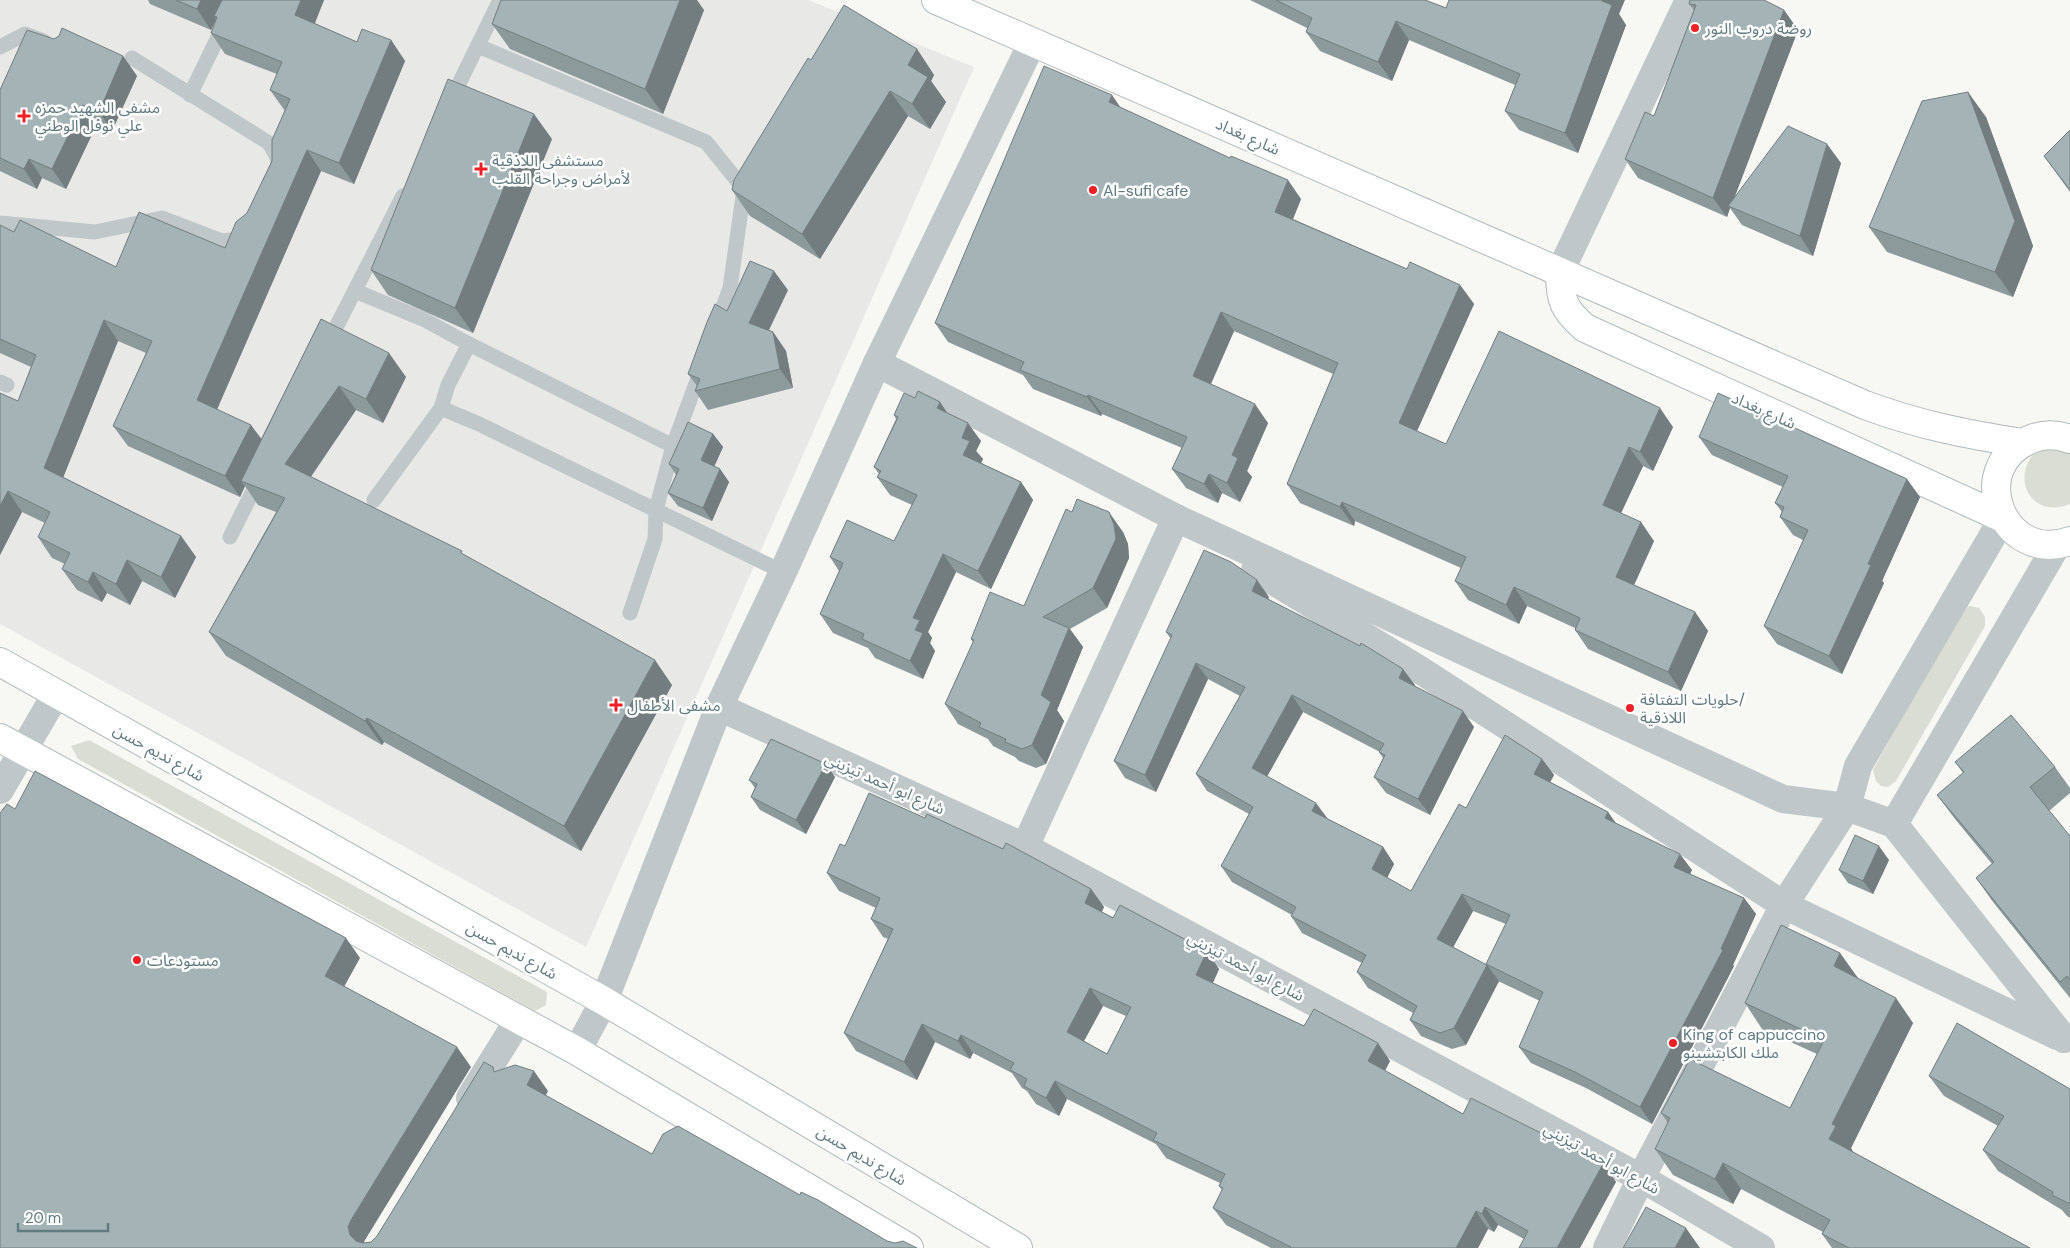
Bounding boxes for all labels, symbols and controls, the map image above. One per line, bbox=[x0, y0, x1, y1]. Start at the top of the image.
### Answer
place label: روضة دروب النور bbox=[1704, 18, 1812, 39]
marker: روضة دروب النور bbox=[1689, 22, 1701, 34]
place label: مشفى الشهيد حمزه علي نوفل الوطني bbox=[35, 97, 160, 138]
marker: مشفى الشهيد حمزه علي نوفل الوطني bbox=[17, 109, 31, 123]
street label: شارع بغداد bbox=[1212, 113, 1283, 162]
place label: مستشفى اللاذقية لأمراض وجراحة القلب bbox=[492, 150, 631, 189]
marker: مستشفى اللاذقية لأمراض وجراحة القلب bbox=[474, 162, 488, 176]
place label: Al-sufi cafe bbox=[1103, 180, 1188, 201]
marker: Al-sufi cafe bbox=[1087, 184, 1099, 196]
street label: شارع بغداد bbox=[1728, 387, 1799, 436]
place label: حلويات التفتافة/ اللاذقية bbox=[1640, 689, 1745, 728]
place label: مشفى الأطفال bbox=[627, 695, 721, 716]
marker: مشفى الأطفال bbox=[609, 698, 623, 712]
marker: حلويات التفتافة/ اللاذقية bbox=[1624, 702, 1636, 714]
street label: شارع نديم حسن bbox=[109, 719, 208, 788]
street label: شارع ابو أحمد تيزيني bbox=[821, 748, 948, 821]
street label: شارع نديم حسن bbox=[462, 917, 561, 986]
street label: شارع ابو أحمد تيزيني bbox=[1183, 927, 1308, 1008]
place label: مستودعات bbox=[147, 950, 219, 971]
marker: مستودعات bbox=[131, 954, 143, 966]
place label: King of cappuccino ملك الكابتشينو bbox=[1683, 1024, 1826, 1063]
marker: King of cappuccino ملك الكابتشينو bbox=[1667, 1037, 1679, 1049]
street label: شارع ابو أحمد تيزيني bbox=[1539, 1118, 1663, 1201]
street label: شارع نديم حسن bbox=[812, 1120, 910, 1192]
scale bar bbox=[18, 1200, 108, 1232]
text: 20 m bbox=[25, 1208, 61, 1228]

